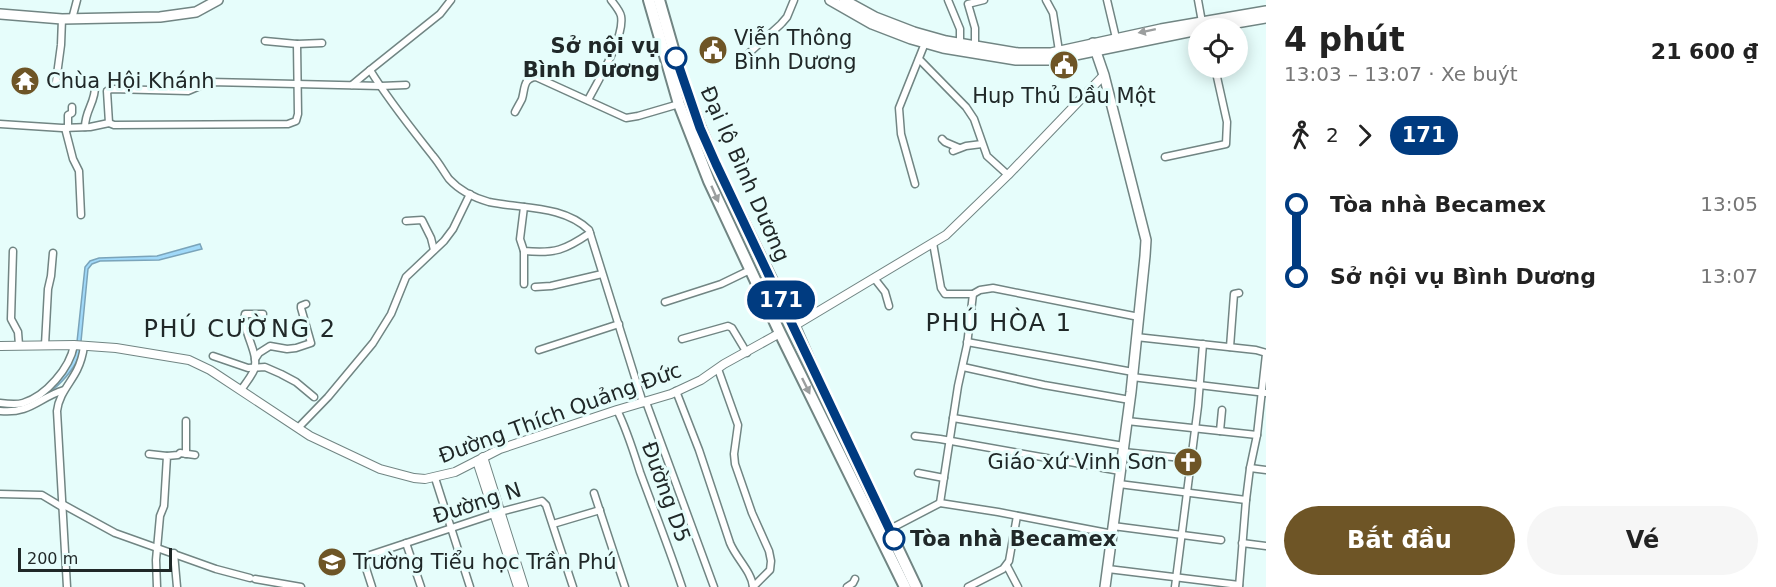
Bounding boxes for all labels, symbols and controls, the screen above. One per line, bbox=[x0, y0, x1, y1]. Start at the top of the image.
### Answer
map controls bbox=[1188, 18, 1248, 78]
button: locate bbox=[1188, 18, 1248, 78]
text: 4 phút bbox=[1284, 20, 1405, 59]
place label: Viễn Thông Bình Dương bbox=[734, 25, 857, 74]
one-way arrow bbox=[1138, 27, 1156, 37]
place label: Sở nội vụ Bình Dương bbox=[523, 34, 660, 82]
public building icon: Viễn Thông Bình Dương bbox=[697, 34, 729, 66]
text: 21 600 ₫ bbox=[1651, 39, 1758, 64]
marker: Sở nội vụ Bình Dương bbox=[665, 47, 687, 69]
public building icon: Hup Thủ Dầu Một bbox=[1048, 49, 1080, 81]
text: 13:03 – 13:07 · Xe buýt bbox=[1284, 62, 1518, 86]
temple icon: Chùa Hội Khánh bbox=[9, 65, 41, 97]
place label: Chùa Hội Khánh bbox=[46, 69, 215, 93]
street label: Đại lộ Bình Dương bbox=[695, 83, 795, 265]
place label: Hup Thủ Dầu Một bbox=[972, 84, 1156, 108]
icon: walk bbox=[1284, 119, 1317, 152]
icon: forward bbox=[1348, 119, 1381, 152]
text: 2 bbox=[1326, 123, 1339, 147]
text: 171 bbox=[1402, 123, 1446, 147]
one-way arrow bbox=[710, 186, 720, 204]
text: Tòa nhà Becamex bbox=[1330, 192, 1546, 217]
text: 13:05 bbox=[1700, 192, 1758, 216]
text: Sở nội vụ Bình Dương bbox=[1330, 264, 1596, 289]
text: 13:07 bbox=[1700, 264, 1758, 288]
line badge: 171 bbox=[746, 280, 816, 320]
text: 171 bbox=[759, 288, 803, 312]
district label: PHÚ HÒA 1 bbox=[925, 307, 1073, 337]
district label: PHÚ CƯỜNG 2 bbox=[144, 313, 336, 343]
street label: Đường Thích Quảng Đức bbox=[435, 358, 685, 468]
one-way arrow bbox=[801, 378, 811, 395]
street label: Đường D5 bbox=[637, 438, 695, 546]
church icon: Giáo xứ Vinh Sơn bbox=[1172, 446, 1204, 478]
place label: Giáo xứ Vinh Sơn bbox=[988, 450, 1167, 474]
street label: Đường N bbox=[430, 477, 524, 529]
button: Bắt đầu bbox=[1284, 506, 1515, 575]
button: Vé bbox=[1527, 506, 1758, 575]
place label: Tòa nhà Becamex bbox=[910, 527, 1117, 551]
marker: Tòa nhà Becamex bbox=[883, 528, 905, 550]
scale bar bbox=[18, 545, 172, 572]
school or university icon: Trường Tiểu học Trần Phú bbox=[316, 546, 348, 578]
text: 200 m bbox=[27, 549, 78, 568]
place label: Trường Tiểu học Trần Phú bbox=[352, 550, 617, 574]

